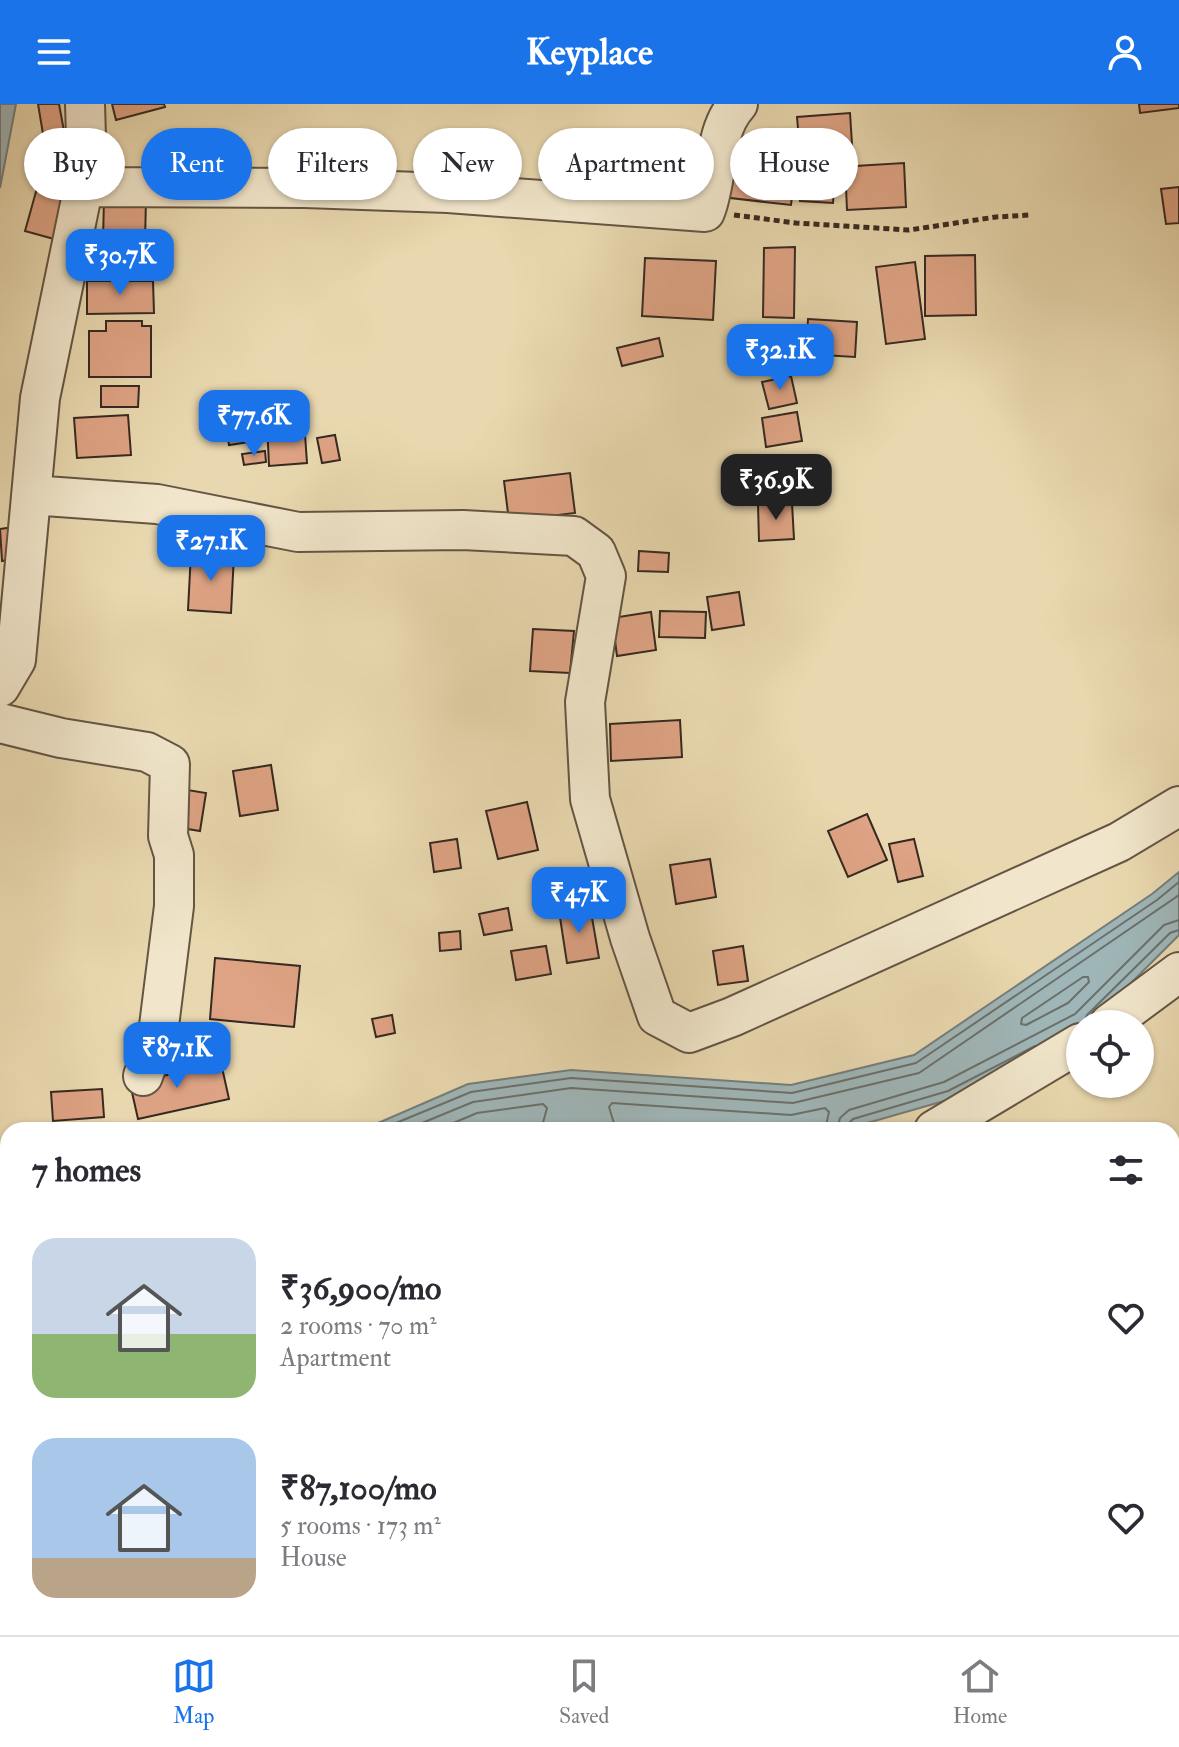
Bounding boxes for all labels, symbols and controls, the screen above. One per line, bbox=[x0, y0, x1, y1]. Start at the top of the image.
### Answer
icon: menu bbox=[32, 30, 76, 74]
text: Keyplace bbox=[526, 30, 653, 75]
icon: person bbox=[1103, 30, 1147, 74]
chip: Buy bbox=[24, 128, 125, 200]
chip: Rent bbox=[141, 128, 252, 200]
chip: Filters bbox=[268, 128, 397, 200]
chip: New bbox=[413, 128, 522, 200]
chip: Apartment bbox=[538, 128, 714, 200]
chip: House bbox=[730, 128, 858, 200]
pin: ₹30.7K bbox=[55, 229, 185, 297]
text: ₹30.7K bbox=[84, 239, 156, 271]
pin: ₹32.1K bbox=[715, 324, 845, 392]
text: ₹32.1K bbox=[745, 334, 815, 366]
pin: ₹77.6K bbox=[189, 390, 319, 458]
text: ₹77.6K bbox=[217, 400, 291, 432]
pin: ₹36.9K bbox=[711, 454, 841, 522]
text: ₹36.9K bbox=[739, 464, 813, 496]
pin: ₹27.1K bbox=[146, 515, 276, 583]
text: ₹27.1K bbox=[175, 525, 247, 557]
pin: ₹47K bbox=[532, 867, 626, 935]
text: ₹47K bbox=[550, 877, 608, 909]
map controls bbox=[1066, 1010, 1154, 1098]
button: locate bbox=[1066, 1010, 1154, 1098]
pin: ₹87.1K bbox=[112, 1022, 242, 1090]
text: ₹87.1K bbox=[142, 1032, 212, 1064]
icon: filters bbox=[1104, 1148, 1148, 1192]
text: 7 homes bbox=[32, 1149, 141, 1192]
text: ₹36,900/mo bbox=[280, 1267, 441, 1310]
icon: home bbox=[96, 1270, 192, 1366]
icon: heart bbox=[1104, 1296, 1148, 1340]
text: 2 rooms · 70 m² bbox=[280, 1310, 437, 1342]
text: Apartment bbox=[280, 1342, 391, 1374]
text: ₹87,100/mo bbox=[280, 1467, 437, 1510]
icon: home bbox=[96, 1470, 192, 1566]
icon: heart bbox=[1104, 1496, 1148, 1540]
text: 5 rooms · 173 m² bbox=[280, 1510, 441, 1542]
text: House bbox=[280, 1542, 347, 1574]
tab: Map bbox=[172, 1654, 216, 1730]
tab: Saved bbox=[559, 1654, 609, 1730]
tab: Home bbox=[953, 1654, 1007, 1730]

